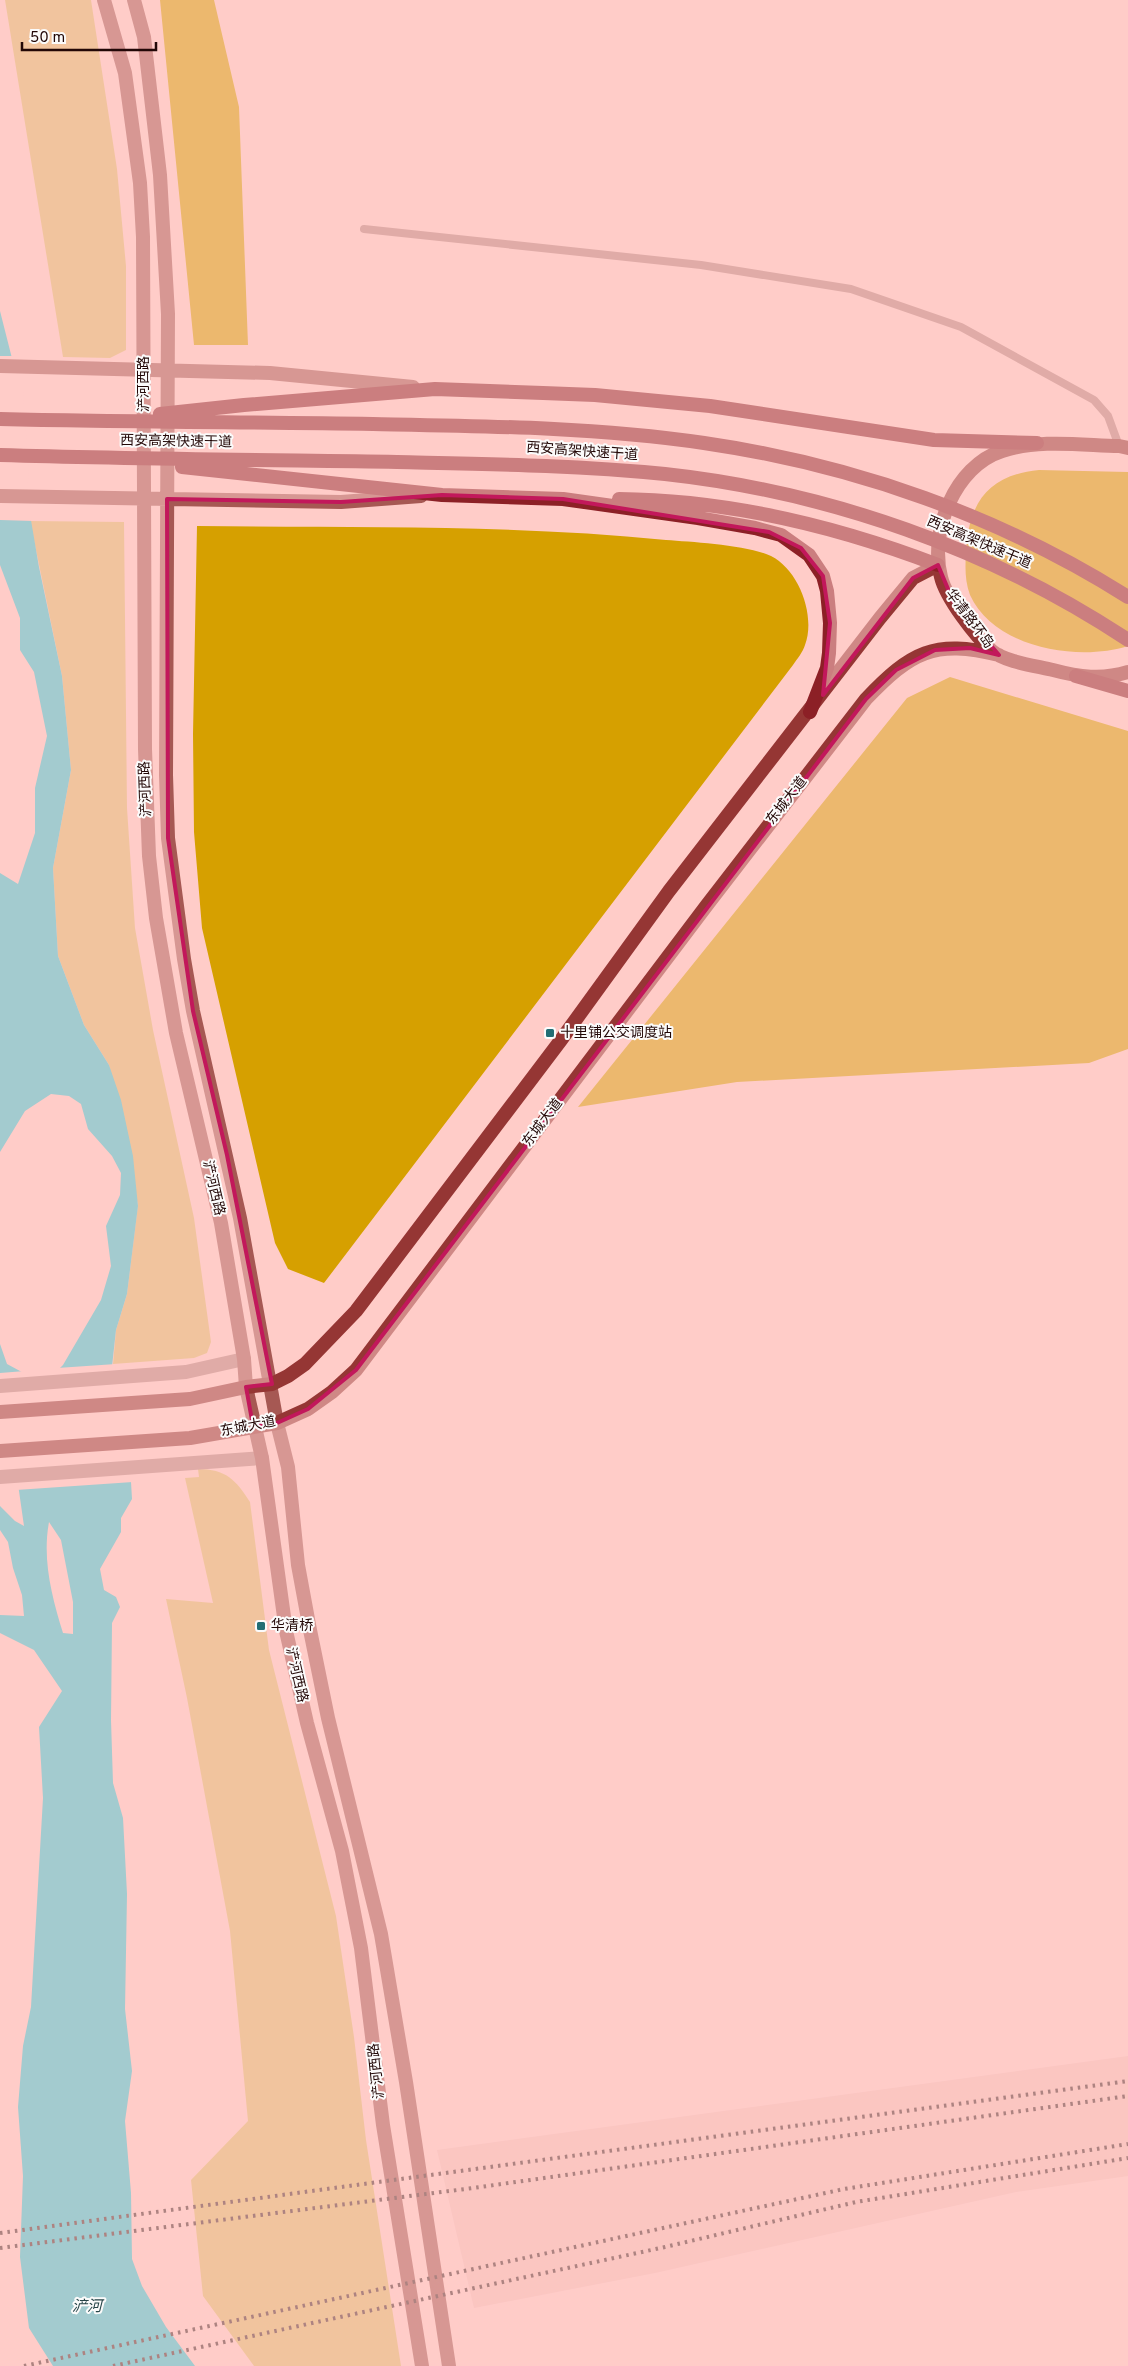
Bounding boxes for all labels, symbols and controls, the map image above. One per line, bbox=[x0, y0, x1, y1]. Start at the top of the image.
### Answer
scale bar bbox=[22, 20, 156, 52]
text: 50 m bbox=[30, 29, 65, 48]
street label: 浐河西路 bbox=[136, 356, 153, 412]
street label: 西安高架快速干道 bbox=[120, 433, 232, 451]
street label: 西安高架快速干道 bbox=[526, 440, 638, 464]
street label: 西安高架快速干道 bbox=[924, 513, 1034, 573]
street label: 华清路环岛 bbox=[941, 585, 998, 652]
street label: 浐河西路 bbox=[137, 761, 155, 817]
street label: 东城大道 bbox=[763, 774, 811, 828]
place label: 十里铺公交调度站 bbox=[560, 1024, 672, 1042]
marker: 十里铺公交调度站 bbox=[544, 1027, 556, 1039]
street label: 东城大道 bbox=[519, 1096, 567, 1150]
street label: 浐河西路 bbox=[198, 1159, 228, 1217]
street label: 东城大道 bbox=[219, 1413, 277, 1441]
place label: 华清桥 bbox=[271, 1617, 313, 1635]
marker: 华清桥 bbox=[255, 1620, 267, 1632]
street label: 浐河西路 bbox=[281, 1646, 311, 1704]
street label: 浐河西路 bbox=[366, 2042, 388, 2100]
water label: 浐河 bbox=[72, 2298, 105, 2317]

